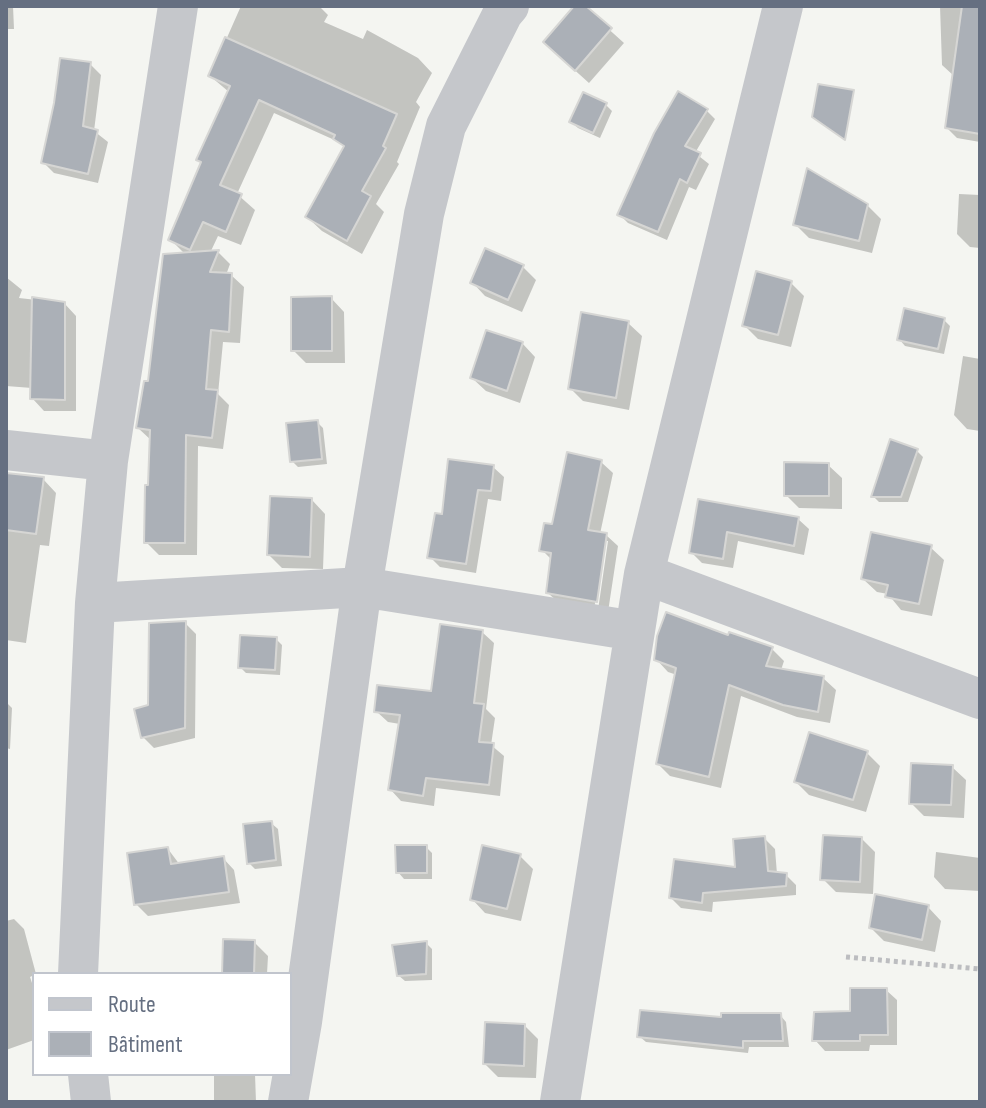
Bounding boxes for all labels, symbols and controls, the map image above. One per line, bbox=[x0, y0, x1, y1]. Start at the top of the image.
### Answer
legend bbox=[32, 972, 292, 1076]
text: Route bbox=[108, 990, 156, 1019]
text: Bâtiment bbox=[108, 1030, 183, 1059]

